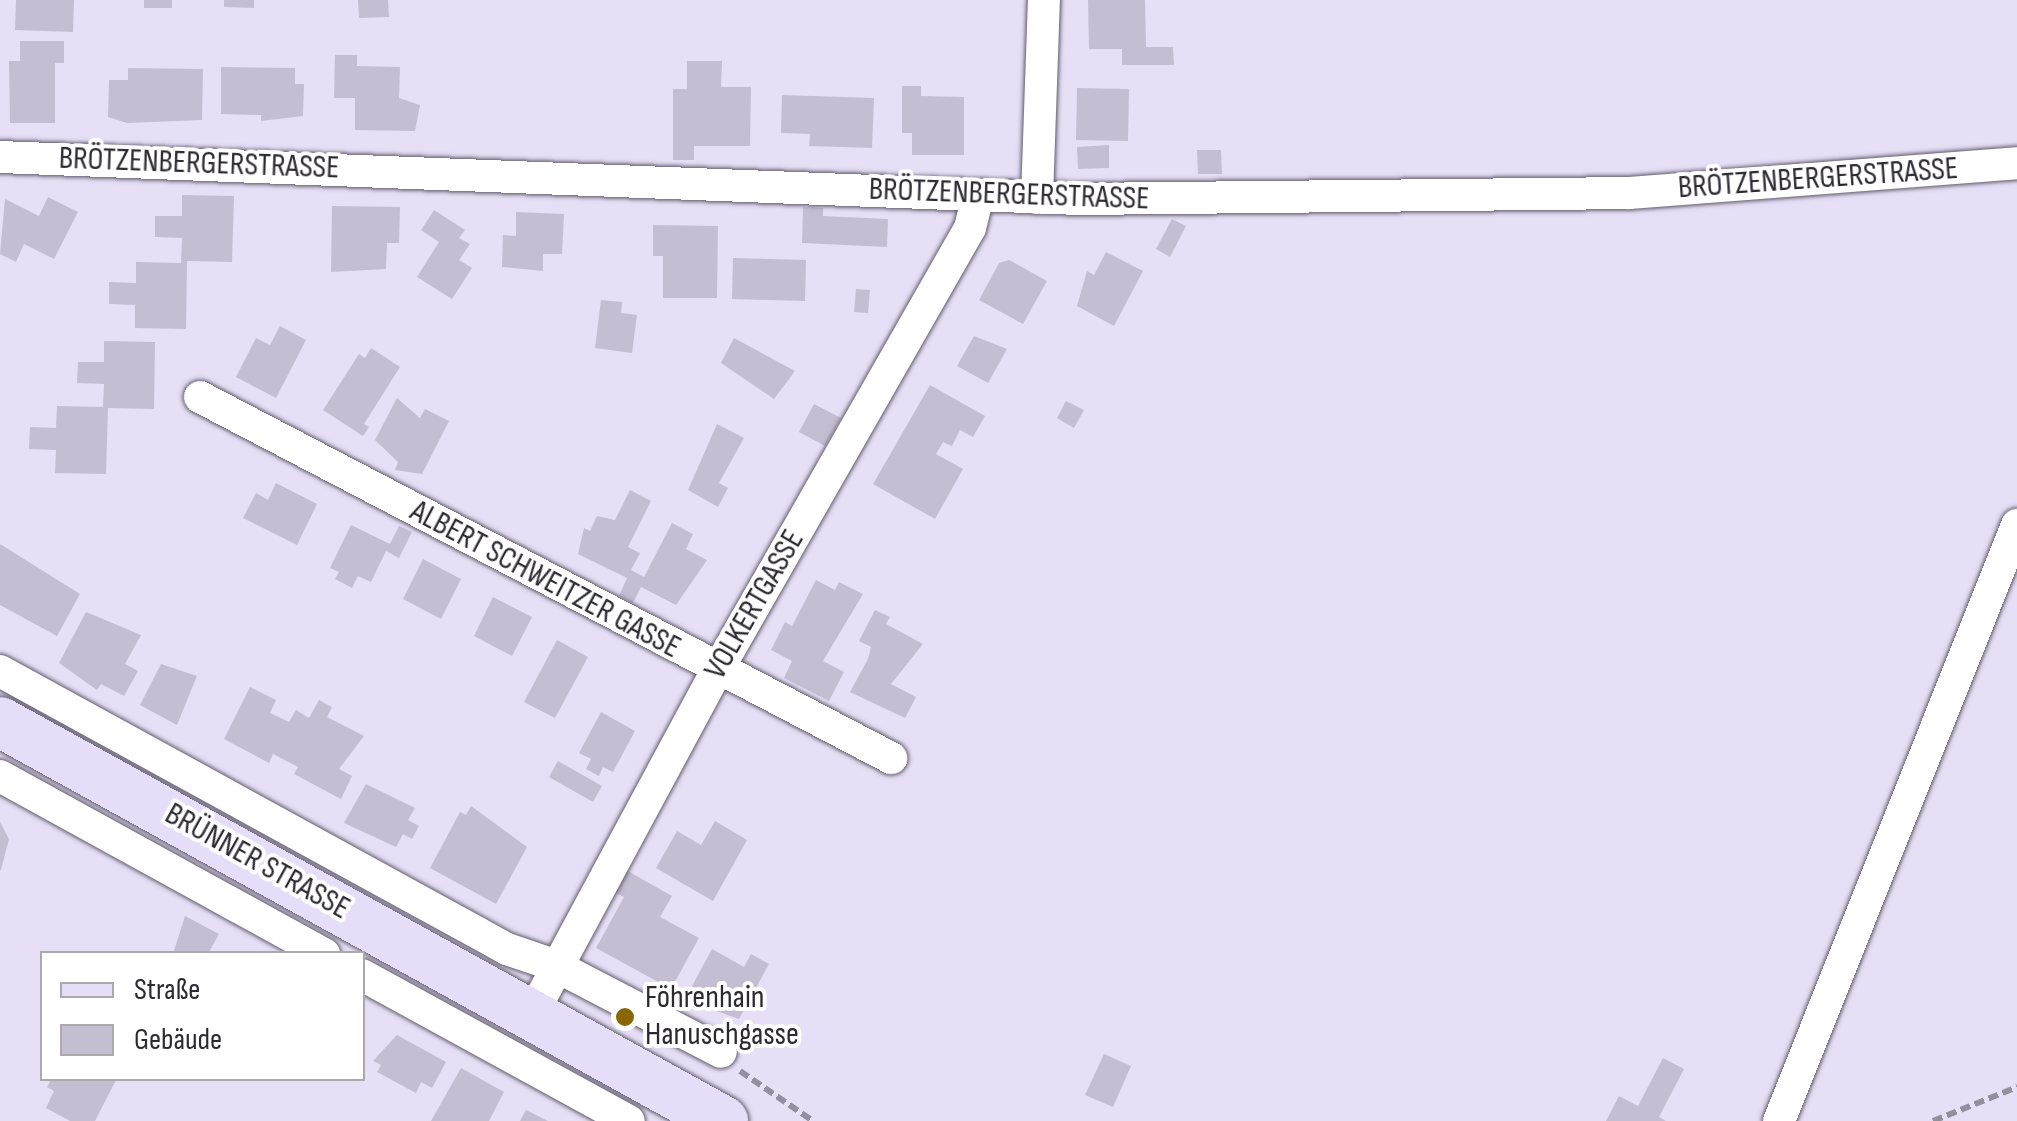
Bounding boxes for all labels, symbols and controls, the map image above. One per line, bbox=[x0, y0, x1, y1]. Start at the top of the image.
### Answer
street label: BRÖTZENBERGERSTRASSE bbox=[58, 140, 340, 188]
street label: BRÖTZENBERGERSTRASSE bbox=[1677, 150, 1959, 208]
street label: BRÖTZENBERGERSTRASSE bbox=[868, 171, 1150, 219]
street label: ALBERT SCHWEITZER GASSE bbox=[403, 493, 687, 667]
street label: VOLKERTGASSE bbox=[697, 524, 813, 686]
street label: BRÜNNER STRASSE bbox=[158, 795, 356, 929]
legend bbox=[40, 951, 365, 1081]
text: Straße bbox=[134, 972, 200, 1008]
place label: Föhrenhain Hanuschgasse bbox=[645, 980, 799, 1055]
marker: Föhrenhain Hanuschgasse bbox=[614, 1006, 636, 1028]
text: Gebäude bbox=[134, 1022, 222, 1058]

